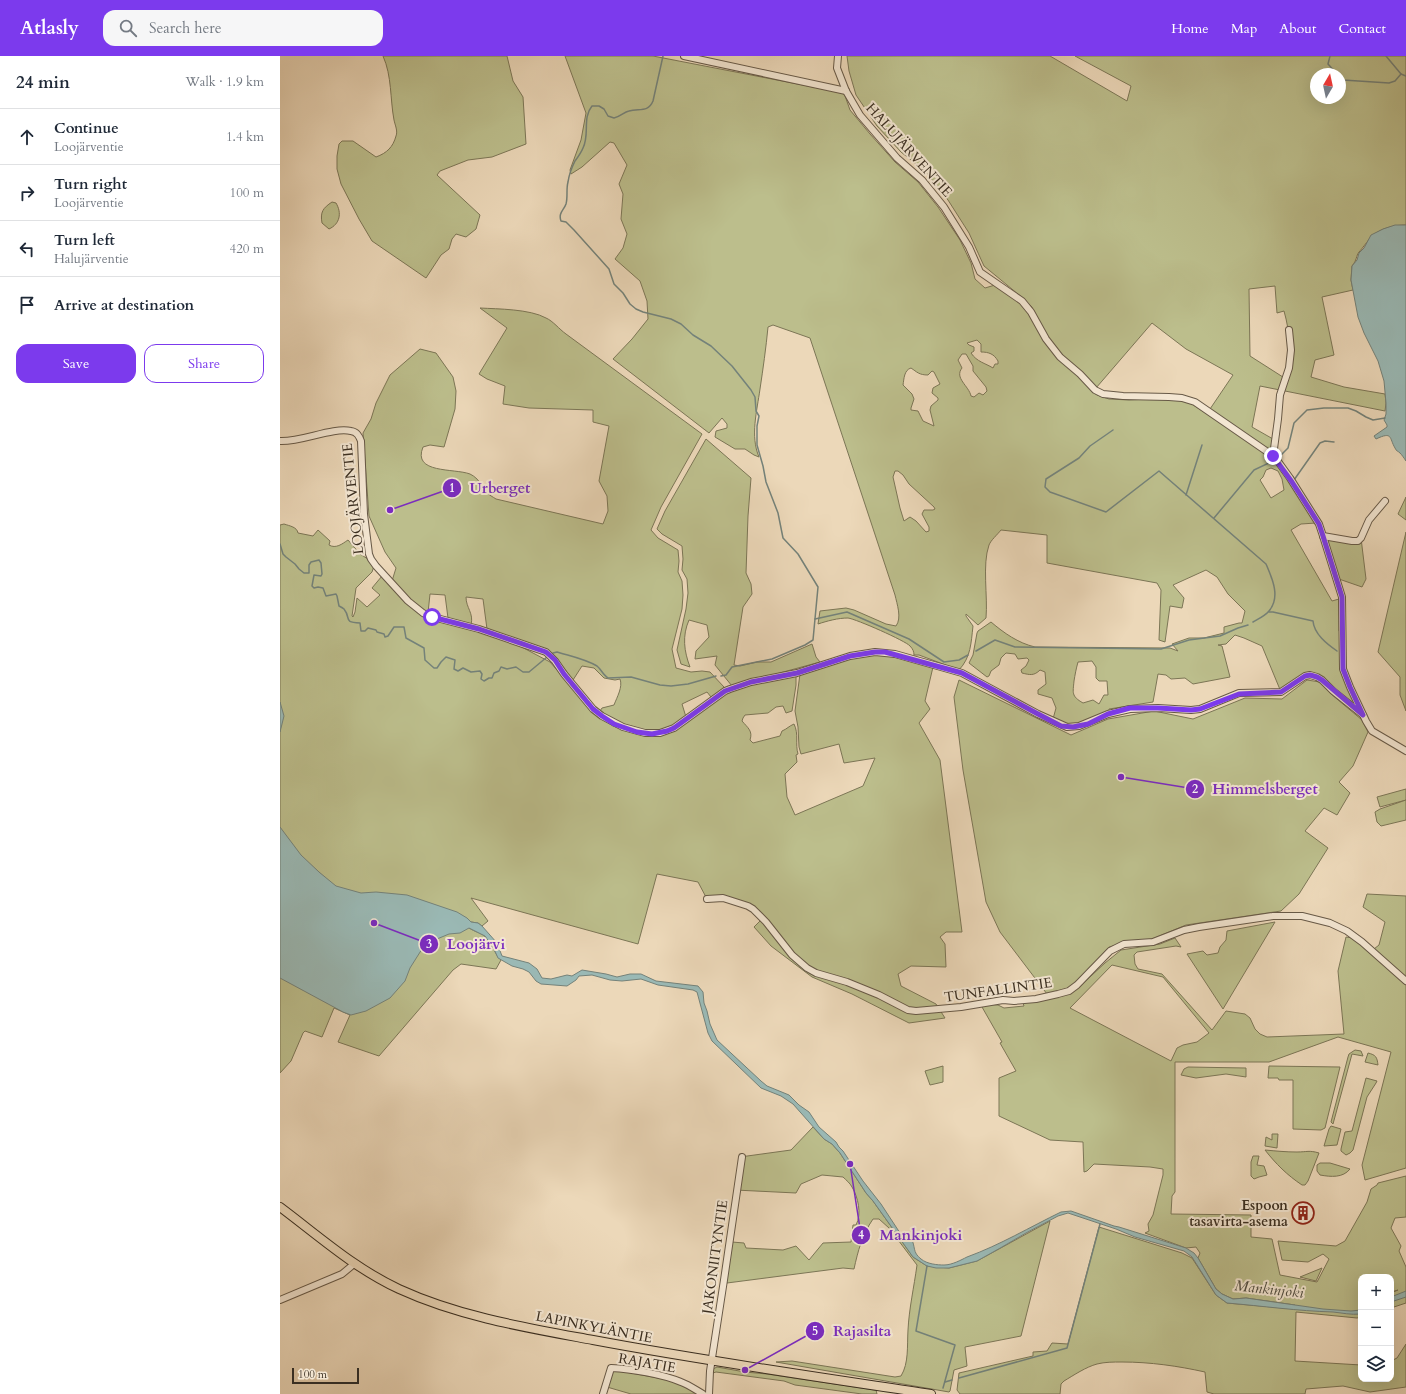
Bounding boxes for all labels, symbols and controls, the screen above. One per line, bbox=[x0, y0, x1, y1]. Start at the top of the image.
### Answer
search box bbox=[103, 10, 383, 46]
text: Atlasly bbox=[20, 15, 79, 41]
icon: search bbox=[117, 17, 139, 39]
text: Search here bbox=[149, 18, 222, 38]
text: Home bbox=[1171, 19, 1209, 38]
text: Map bbox=[1231, 19, 1257, 38]
text: About bbox=[1279, 19, 1316, 38]
text: Contact bbox=[1338, 19, 1386, 38]
north arrow bbox=[1310, 68, 1346, 104]
text: 24 min bbox=[16, 71, 70, 94]
text: Walk · 1.9 km bbox=[185, 73, 264, 91]
street label: HALUJÄRVENTIE bbox=[862, 99, 957, 201]
text: Continue bbox=[54, 118, 119, 138]
icon: ahead bbox=[16, 126, 38, 148]
text: 1.4 km bbox=[226, 128, 264, 146]
text: Loojärventie bbox=[54, 138, 124, 156]
text: Turn right bbox=[54, 174, 127, 194]
icon: right bbox=[16, 182, 38, 204]
text: 100 m bbox=[230, 184, 264, 202]
text: Loojärventie bbox=[54, 194, 124, 212]
text: Turn left bbox=[54, 230, 115, 250]
icon: left bbox=[16, 238, 38, 260]
text: 420 m bbox=[230, 240, 264, 258]
text: Halujärventie bbox=[54, 250, 129, 268]
icon: arrive bbox=[16, 294, 38, 316]
text: Arrive at destination bbox=[54, 295, 194, 315]
button: Save bbox=[16, 344, 136, 383]
button: Share bbox=[144, 344, 264, 383]
street label: LOOJÄRVENTIE bbox=[338, 442, 368, 555]
route end bbox=[1264, 447, 1282, 465]
callout: Urberget bbox=[442, 475, 539, 502]
text: Urberget bbox=[470, 478, 531, 498]
text: 1 bbox=[449, 480, 455, 496]
route start bbox=[423, 608, 441, 626]
callout: Himmelsberget bbox=[1185, 776, 1326, 803]
text: Himmelsberget bbox=[1212, 779, 1318, 799]
text: 2 bbox=[1192, 781, 1198, 797]
callout: Loojärvi bbox=[419, 931, 513, 958]
text: Loojärvi bbox=[447, 934, 505, 954]
text: 3 bbox=[426, 936, 432, 952]
street label: TUNFALLINTIE bbox=[943, 973, 1054, 1007]
place label: Espoon tasavirta-asema bbox=[1189, 1196, 1288, 1231]
street label: JAKONIITYNTIE bbox=[697, 1198, 732, 1317]
building icon: Espoon tasavirta-asema bbox=[1290, 1200, 1316, 1226]
callout: Mankinjoki bbox=[851, 1221, 970, 1248]
text: Mankinjoki bbox=[880, 1225, 963, 1245]
text: 4 bbox=[858, 1227, 864, 1243]
map controls bbox=[1358, 1274, 1394, 1382]
button: + bbox=[1358, 1274, 1394, 1310]
water label: Mankinjoki bbox=[1233, 1275, 1305, 1303]
street label: LAPINKYLÄNTIE bbox=[534, 1306, 654, 1348]
button: − bbox=[1358, 1310, 1394, 1346]
callout: Rajasilta bbox=[805, 1317, 899, 1344]
text: Rajasilta bbox=[833, 1321, 892, 1341]
text: 5 bbox=[812, 1323, 818, 1339]
button: layers bbox=[1358, 1346, 1394, 1382]
street label: RAJATIE bbox=[617, 1349, 678, 1377]
scale bar bbox=[292, 1366, 359, 1385]
text: 100 m bbox=[298, 1367, 327, 1382]

